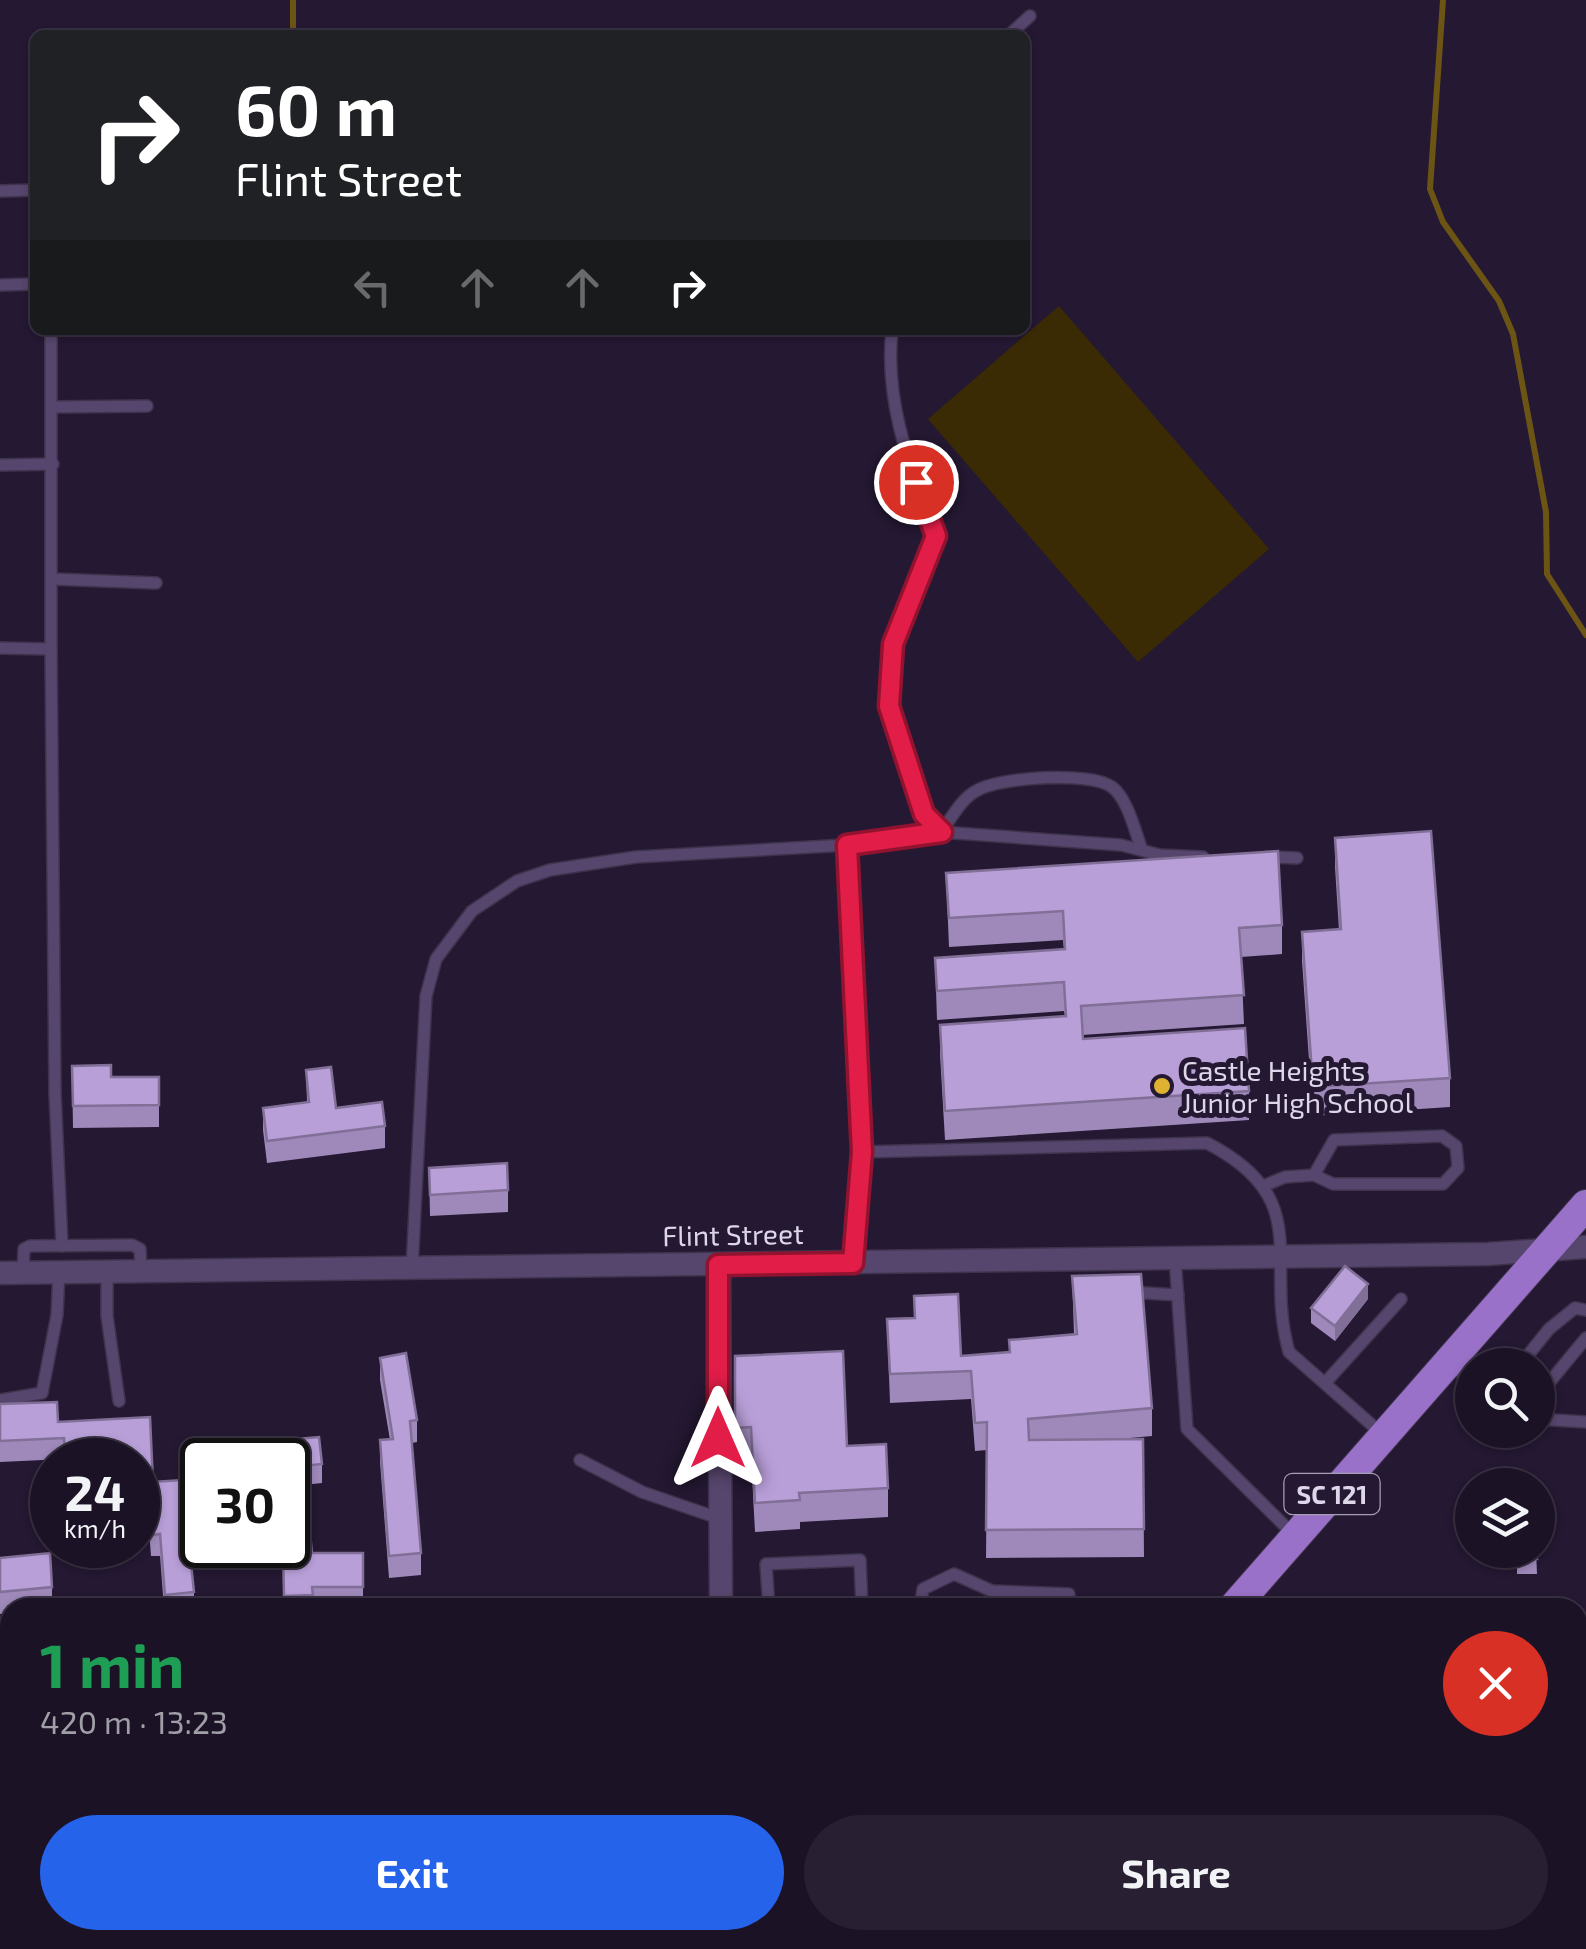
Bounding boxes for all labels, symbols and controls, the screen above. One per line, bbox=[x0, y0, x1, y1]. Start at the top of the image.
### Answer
text: 60 m bbox=[235, 66, 397, 150]
icon: right bbox=[70, 70, 200, 200]
text: Flint Street bbox=[235, 151, 462, 205]
icon: left bbox=[345, 260, 400, 315]
icon: ahead bbox=[450, 260, 505, 315]
icon: ahead bbox=[555, 260, 610, 315]
icon: right bbox=[660, 260, 715, 315]
pin bbox=[874, 440, 959, 525]
icon: arrive bbox=[889, 455, 944, 510]
place label: Castle Heights Junior High School bbox=[1182, 1053, 1414, 1119]
marker: Castle Heights Junior High School bbox=[1151, 1075, 1173, 1097]
street label: Flint Street bbox=[662, 1216, 804, 1252]
map controls bbox=[1455, 1348, 1555, 1568]
button: search bbox=[1455, 1348, 1555, 1448]
position arrow bbox=[666, 1386, 770, 1490]
speed limit sign: 30 bbox=[180, 1438, 310, 1568]
text: 24 bbox=[65, 1461, 125, 1521]
button: layers bbox=[1455, 1468, 1555, 1568]
road number: SC 121 bbox=[1284, 1474, 1380, 1514]
text: km/h bbox=[64, 1513, 126, 1543]
text: 1 min bbox=[40, 1628, 184, 1700]
button: close bbox=[1443, 1631, 1548, 1736]
text: 420 m · 13:23 bbox=[40, 1702, 228, 1740]
button: Exit bbox=[40, 1815, 784, 1930]
button: Share bbox=[804, 1815, 1548, 1930]

